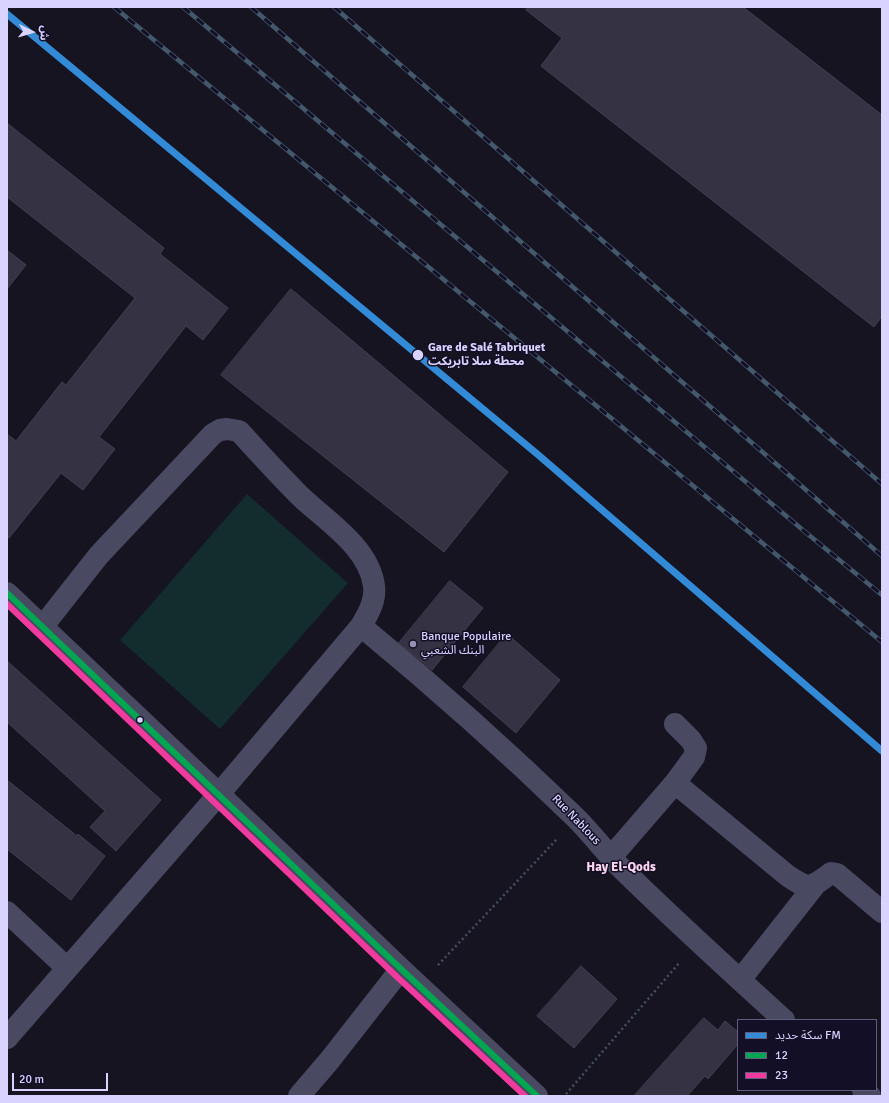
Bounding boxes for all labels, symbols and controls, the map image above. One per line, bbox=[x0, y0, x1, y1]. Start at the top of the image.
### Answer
north arrow bbox=[12, 12, 52, 52]
text: ش bbox=[37, 25, 52, 41]
place label: Gare de Salé Tabriquet محطة سلا تابريكت bbox=[428, 341, 545, 369]
marker: Gare de Salé Tabriquet محطة سلا تابريكت bbox=[411, 348, 425, 362]
place label: Banque Populaire البنك الشعبي bbox=[421, 630, 511, 658]
marker: Banque Populaire البنك الشعبي bbox=[408, 639, 418, 649]
unlabelled marker bbox=[135, 715, 145, 725]
street label: Rue Nablous bbox=[549, 792, 603, 848]
district label: Hay El-Qods bbox=[586, 860, 656, 876]
legend bbox=[737, 1019, 877, 1091]
text: سكة حديد FM bbox=[775, 1028, 841, 1043]
text: 12 bbox=[775, 1048, 788, 1063]
scale bar bbox=[14, 1065, 110, 1091]
text: 23 bbox=[775, 1068, 788, 1083]
text: 20 m bbox=[19, 1072, 44, 1087]

